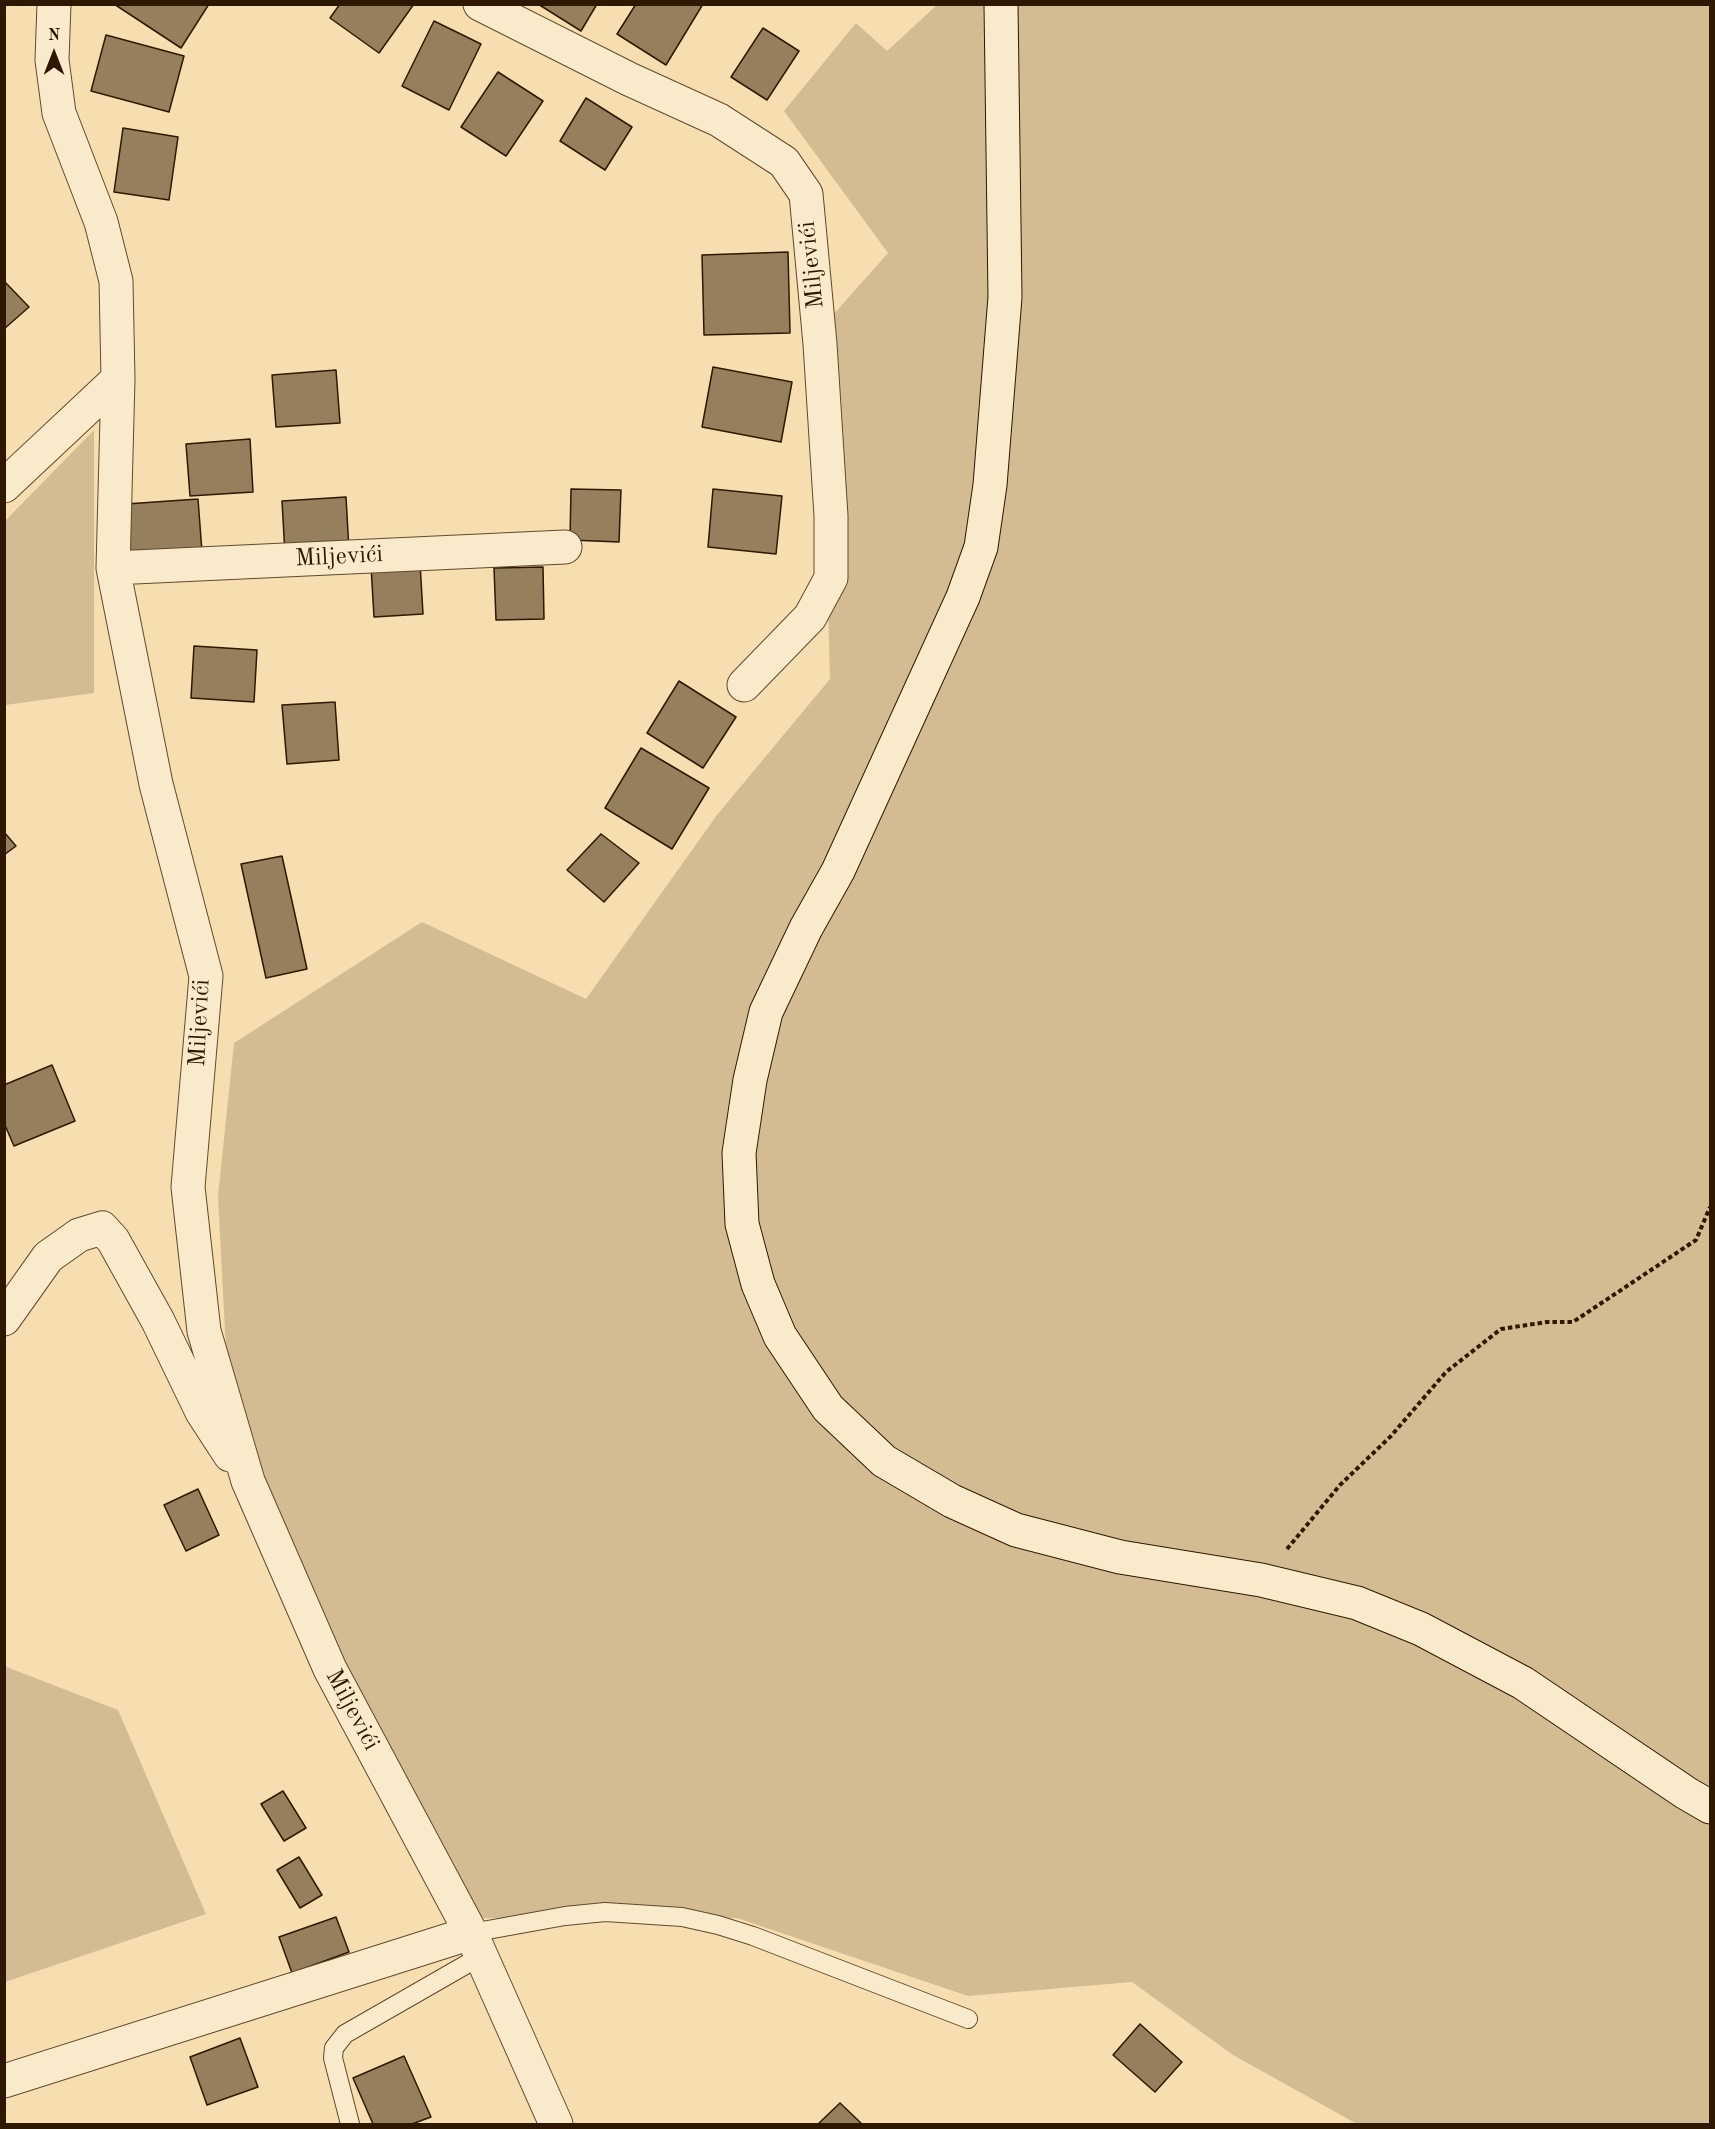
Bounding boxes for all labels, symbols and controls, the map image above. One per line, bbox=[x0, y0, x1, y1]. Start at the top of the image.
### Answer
north arrow bbox=[24, 24, 84, 84]
text: N bbox=[48, 28, 60, 44]
street label: Miljevići bbox=[793, 220, 831, 310]
street label: Miljevići bbox=[294, 540, 384, 574]
street label: Miljevići bbox=[183, 978, 217, 1068]
street label: Miljevići bbox=[319, 1664, 385, 1756]

